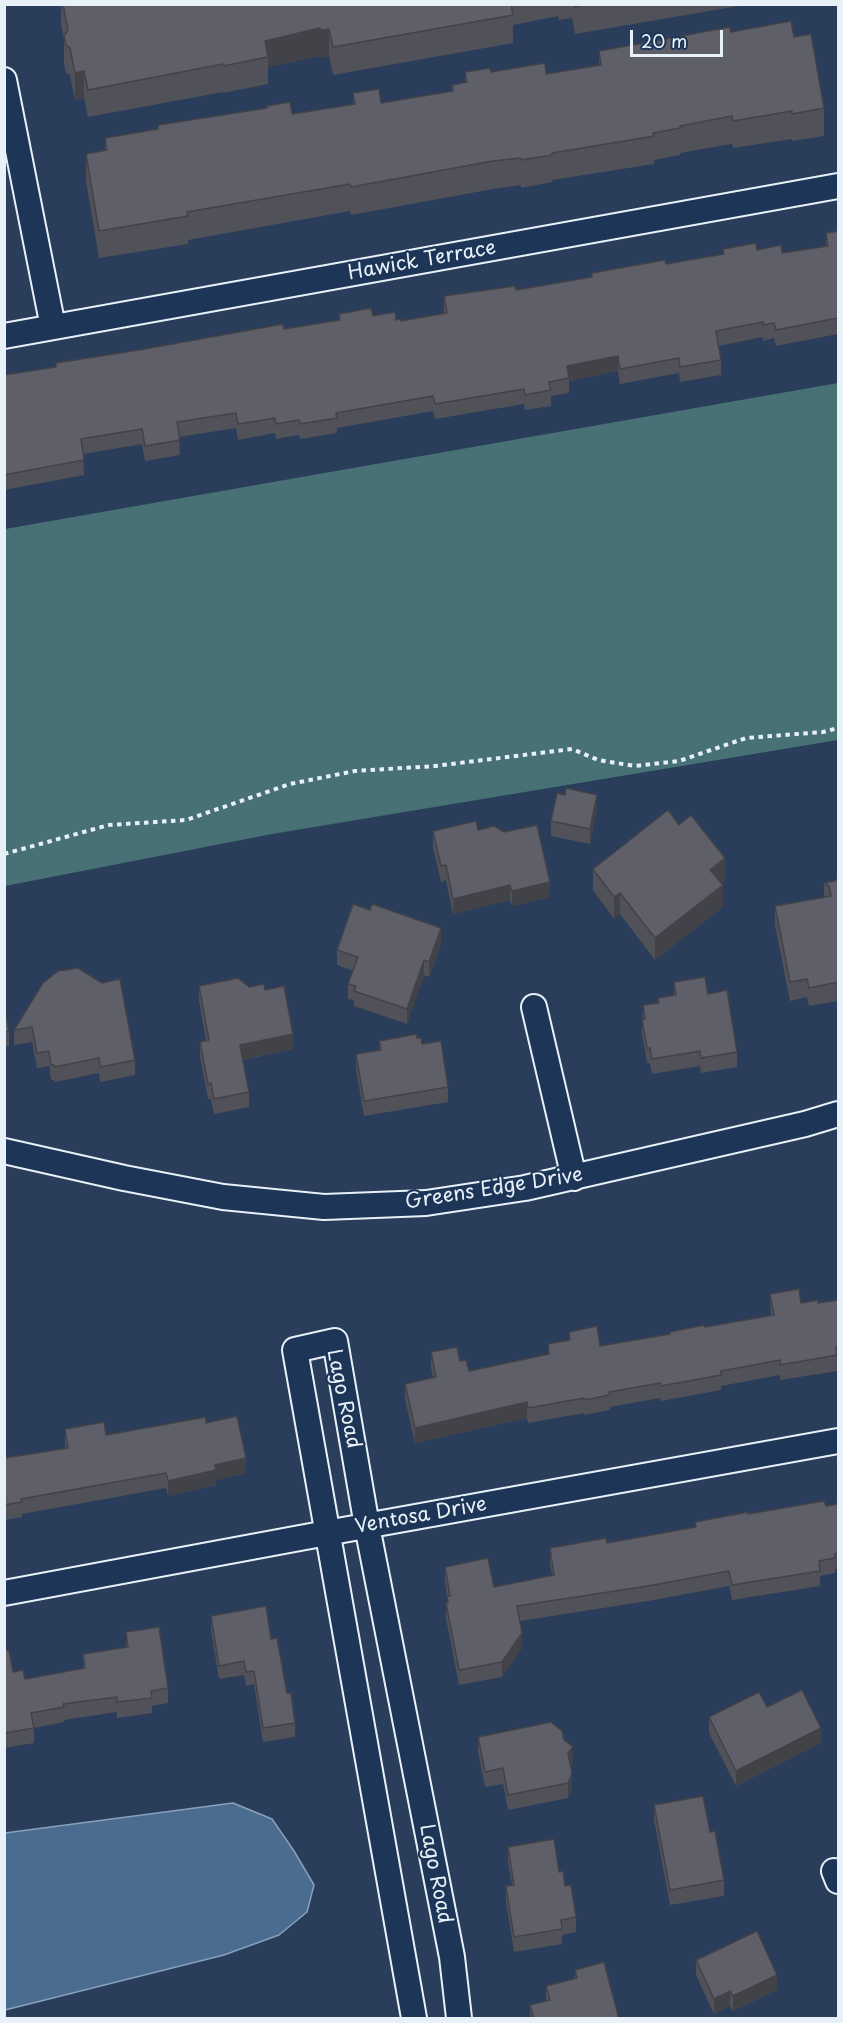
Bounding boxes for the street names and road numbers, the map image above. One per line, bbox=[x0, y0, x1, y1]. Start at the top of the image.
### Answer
street label: Hawick Terrace bbox=[346, 236, 498, 286]
street label: Greens Edge Drive bbox=[404, 1163, 584, 1215]
street label: Lago Road bbox=[321, 1347, 365, 1451]
street label: Ventosa Drive bbox=[353, 1493, 489, 1539]
street label: Lago Road bbox=[414, 1822, 456, 1926]

